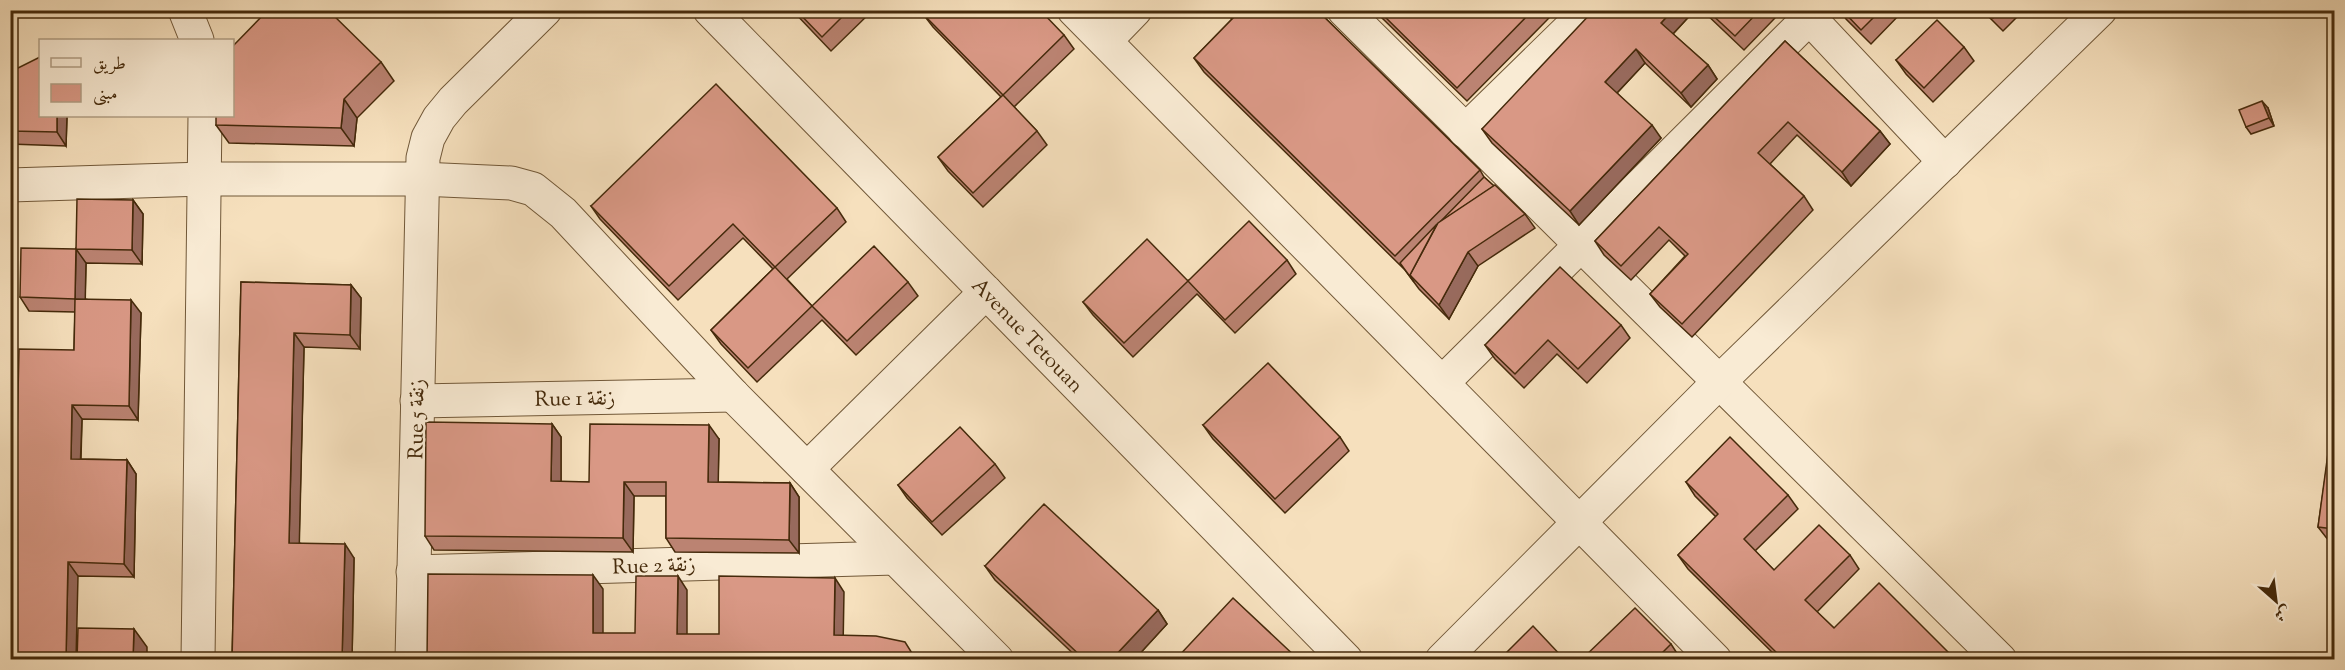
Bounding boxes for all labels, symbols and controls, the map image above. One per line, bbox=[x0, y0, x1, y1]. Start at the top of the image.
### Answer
legend bbox=[39, 39, 234, 117]
text: طريق bbox=[93, 52, 126, 78]
text: مبنى bbox=[93, 82, 118, 108]
street label: Avenue Tetouan bbox=[964, 272, 1089, 401]
street label: Rue 5 زنقة bbox=[402, 378, 434, 460]
street label: Rue 1 زنقة bbox=[534, 384, 616, 416]
street label: Rue 2 زنقة bbox=[612, 551, 696, 583]
north arrow bbox=[2246, 571, 2306, 631]
text: ش bbox=[2269, 598, 2294, 626]

